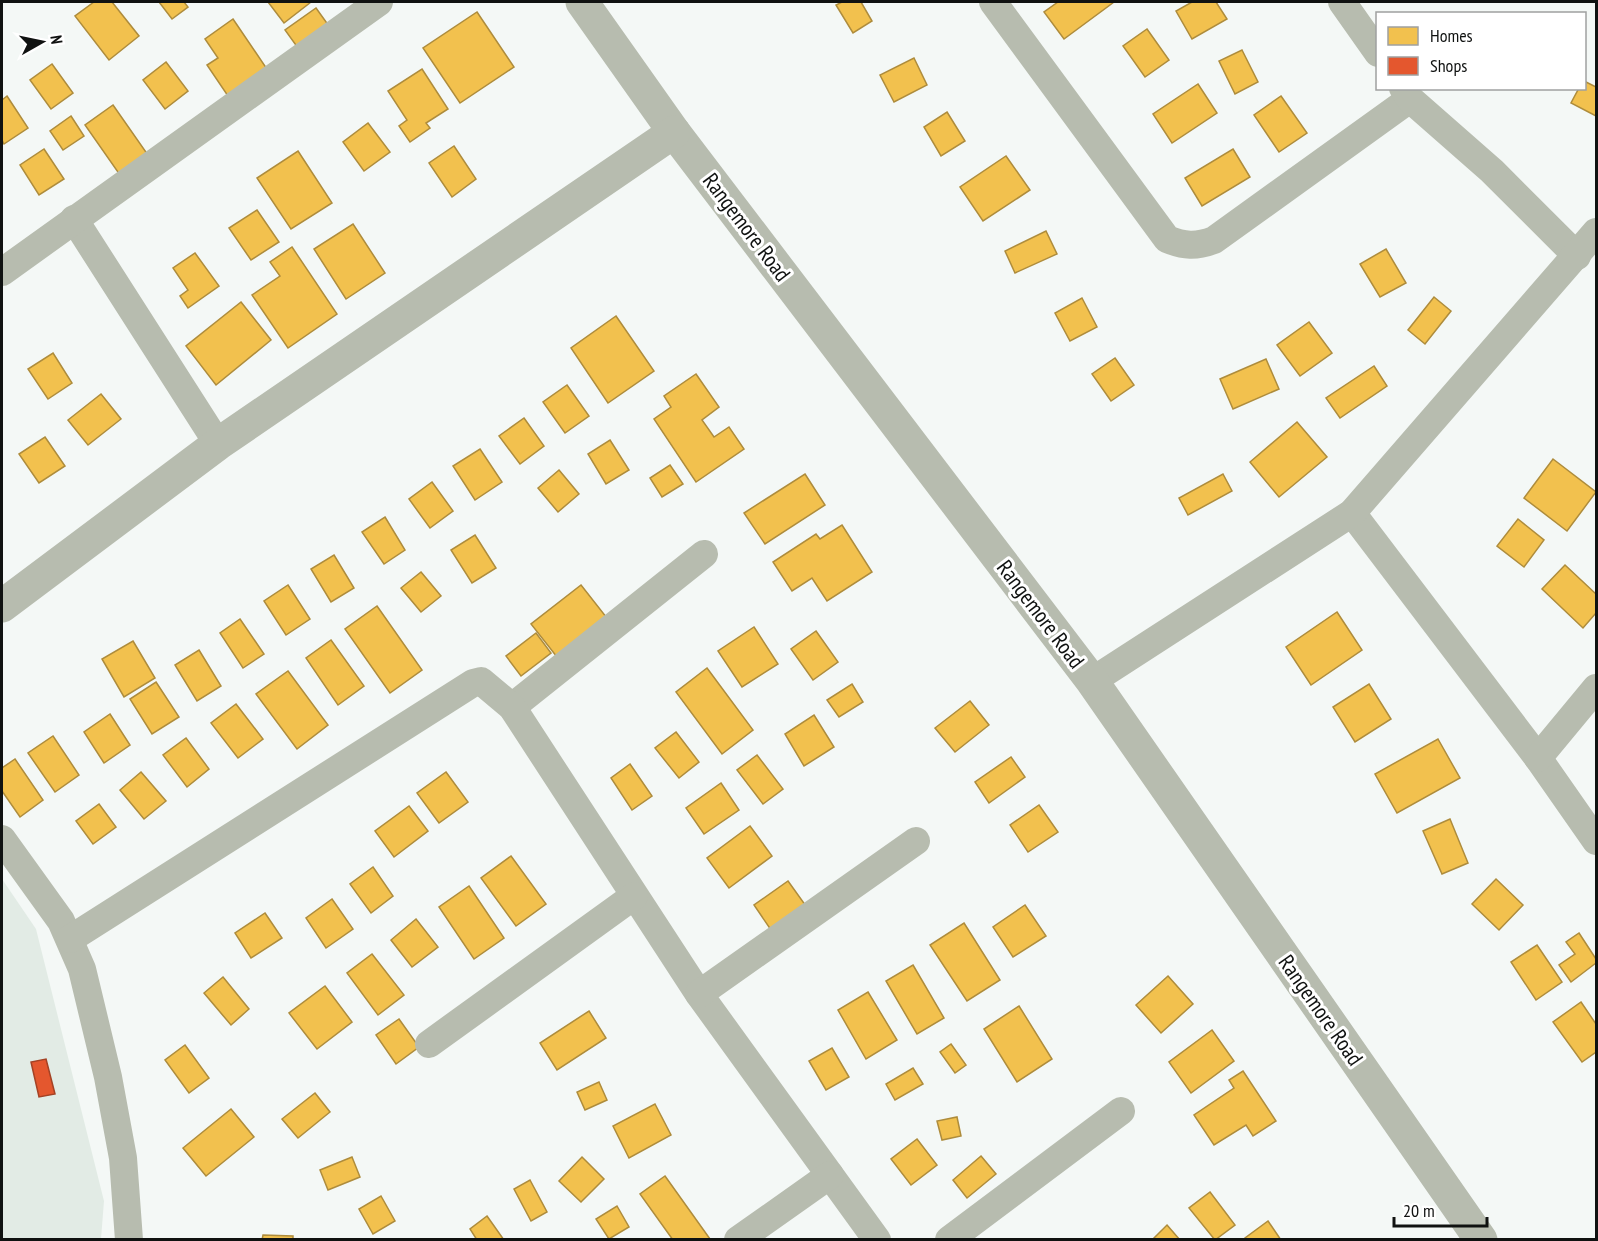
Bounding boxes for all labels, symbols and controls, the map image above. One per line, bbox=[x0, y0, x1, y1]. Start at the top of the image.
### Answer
north arrow bbox=[12, 12, 72, 72]
legend bbox=[1376, 12, 1586, 90]
text: Homes bbox=[1430, 24, 1473, 47]
text: N bbox=[46, 34, 67, 45]
text: Shops bbox=[1430, 54, 1467, 77]
street label: Rangemore Road bbox=[697, 167, 797, 287]
street label: Rangemore Road bbox=[991, 554, 1091, 674]
street label: Rangemore Road bbox=[1273, 949, 1369, 1071]
scale bar bbox=[1394, 1190, 1487, 1228]
text: 20 m bbox=[1403, 1199, 1435, 1222]

